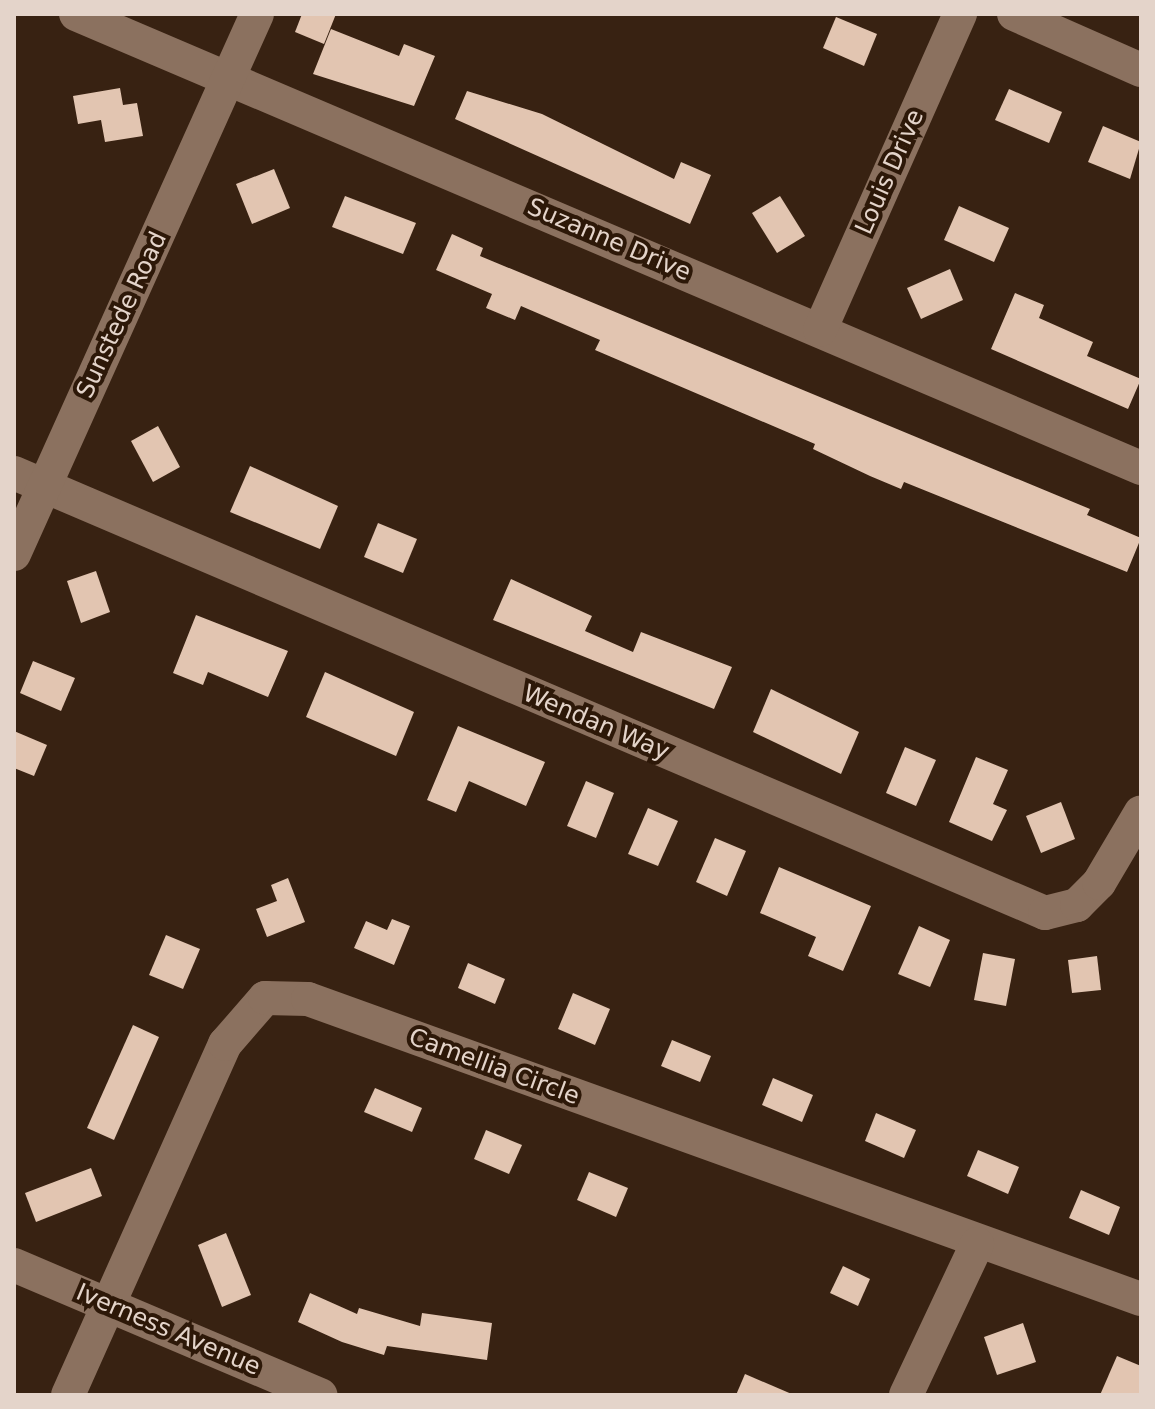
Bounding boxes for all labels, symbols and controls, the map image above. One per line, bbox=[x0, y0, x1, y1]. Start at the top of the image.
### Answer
street label: Louis Drive bbox=[850, 105, 930, 239]
street label: Suzanne Drive bbox=[523, 193, 695, 287]
street label: Sunstede Road bbox=[71, 227, 173, 403]
street label: Wendan Way bbox=[518, 679, 674, 767]
street label: Camellia Circle bbox=[405, 1023, 583, 1111]
street label: Iverness Avenue bbox=[72, 1278, 264, 1382]

